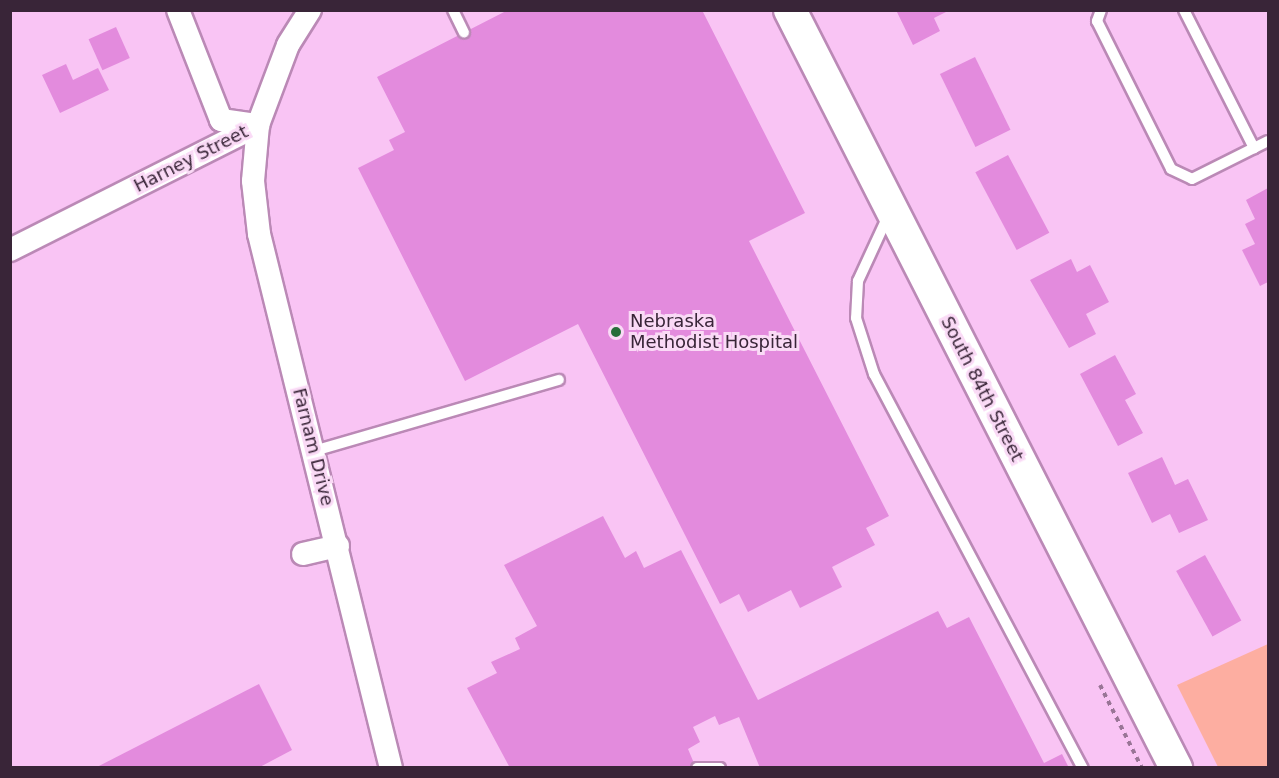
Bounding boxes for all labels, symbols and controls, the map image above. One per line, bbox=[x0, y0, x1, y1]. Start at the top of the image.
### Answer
street label: Harney Street bbox=[130, 121, 252, 197]
place label: Nebraska Methodist Hospital bbox=[630, 311, 798, 354]
street label: South 84th Street bbox=[936, 313, 1028, 465]
marker: Nebraska Methodist Hospital bbox=[607, 323, 625, 341]
street label: Farnam Drive bbox=[288, 386, 338, 508]

